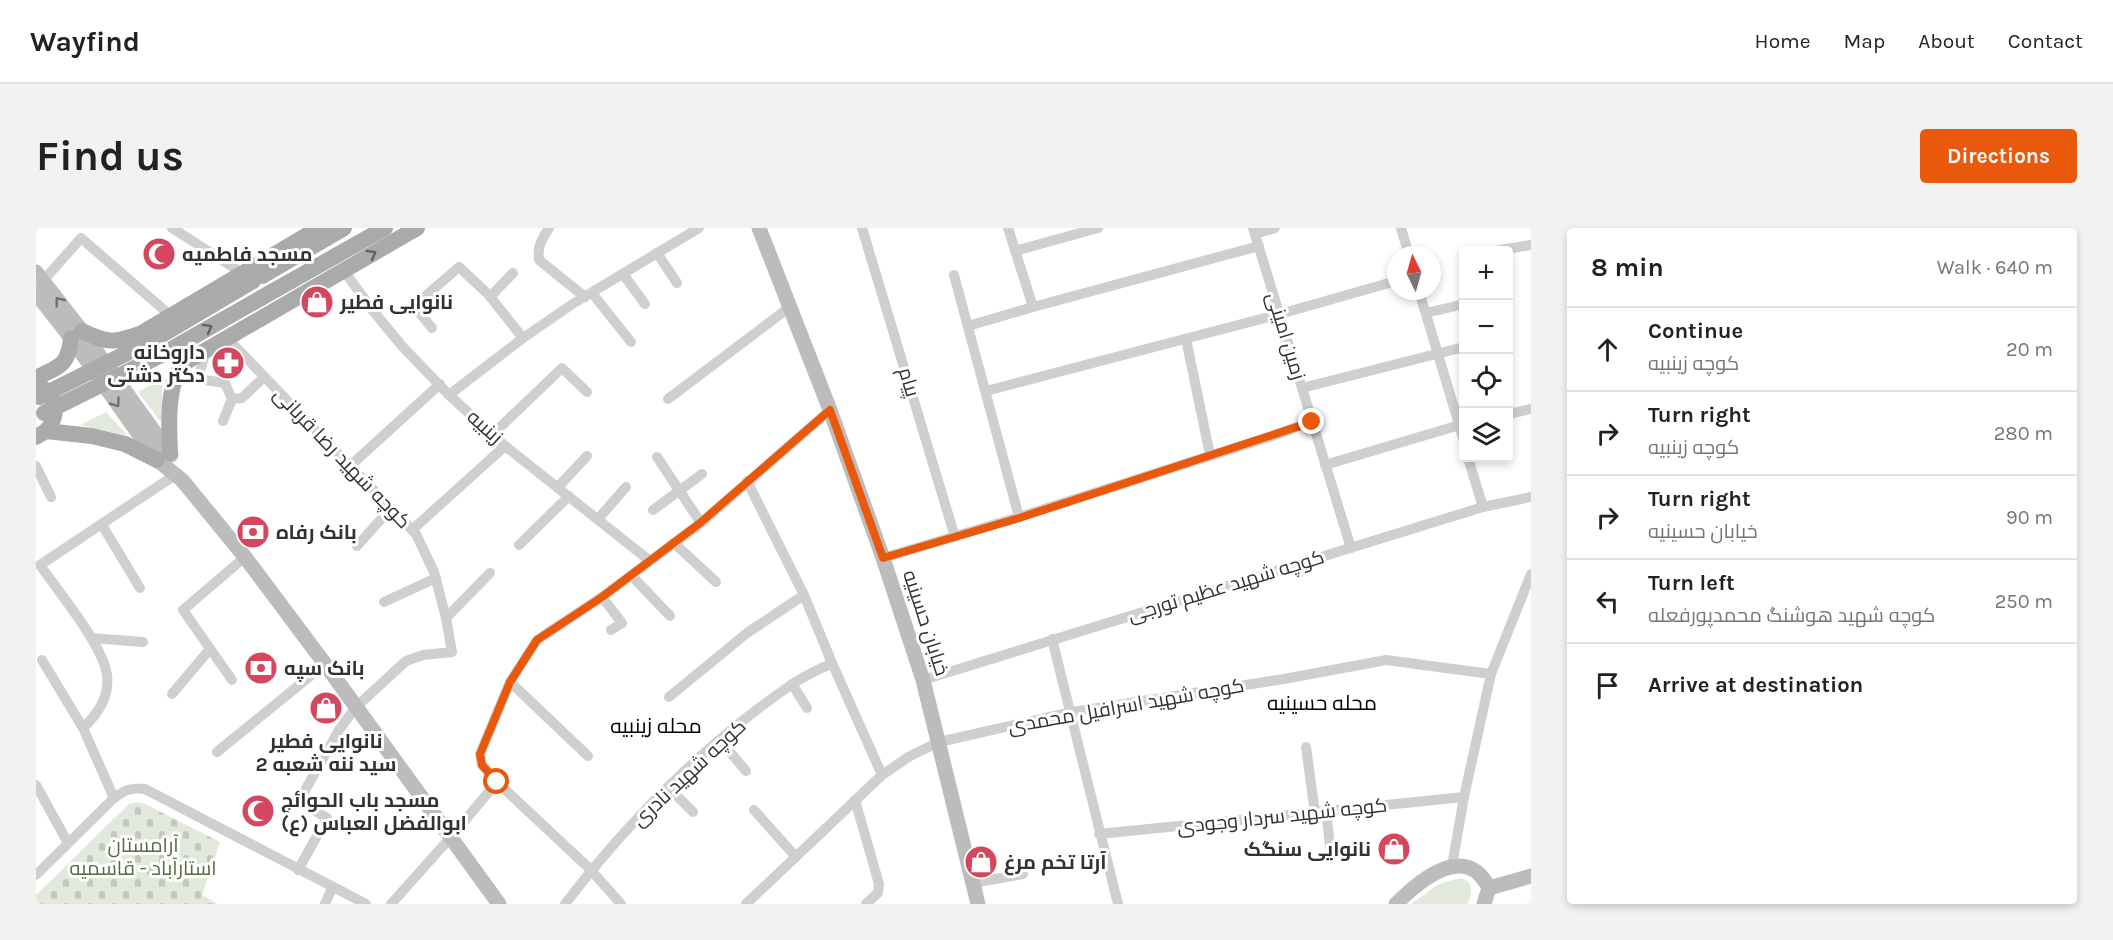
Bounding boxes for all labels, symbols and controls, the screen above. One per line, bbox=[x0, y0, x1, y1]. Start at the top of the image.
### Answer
text: Wayfind bbox=[30, 25, 140, 58]
text: Home bbox=[1755, 29, 1811, 53]
text: Map bbox=[1844, 29, 1885, 53]
text: About bbox=[1918, 29, 1975, 53]
text: Contact bbox=[2008, 29, 2083, 53]
button: Directions bbox=[1920, 129, 2077, 183]
text: Find us bbox=[36, 131, 184, 181]
mosque icon: مسجد فاطمیه bbox=[141, 236, 177, 272]
place label: مسجد فاطمیه bbox=[182, 243, 312, 266]
north arrow bbox=[1387, 246, 1441, 300]
map controls bbox=[1459, 246, 1513, 462]
button: + bbox=[1459, 246, 1513, 300]
one-way arrow bbox=[366, 250, 376, 261]
text: 8 min bbox=[1591, 252, 1664, 283]
text: Walk · 640 m bbox=[1937, 256, 2053, 279]
shop icon: نانوایی فطیر bbox=[299, 284, 335, 320]
street label: زمین امینی bbox=[1261, 289, 1310, 383]
place label: نانوایی فطیر bbox=[339, 291, 453, 314]
one-way arrow bbox=[55, 297, 66, 308]
button: − bbox=[1459, 300, 1513, 354]
text: Continue bbox=[1648, 318, 1743, 344]
one-way arrow bbox=[202, 324, 212, 335]
icon: ahead bbox=[1591, 333, 1624, 366]
text: 20 m bbox=[2006, 338, 2053, 361]
place label: داروخانه دکتر دشتی bbox=[107, 341, 205, 387]
pharmacy icon: داروخانه دکتر دشتی bbox=[210, 345, 246, 381]
text: کوچه زینبیه bbox=[1648, 352, 1739, 375]
button: locate bbox=[1459, 354, 1513, 408]
street label: پیام bbox=[892, 364, 925, 401]
street label: کوچه شهید رضا قربانی bbox=[268, 383, 415, 534]
one-way arrow bbox=[109, 397, 120, 408]
text: Turn right bbox=[1648, 402, 1751, 428]
street label: زینبیه bbox=[463, 405, 507, 449]
route end bbox=[1298, 408, 1324, 434]
button: layers bbox=[1459, 408, 1513, 462]
icon: right bbox=[1591, 417, 1624, 450]
text: 280 m bbox=[1994, 422, 2053, 445]
text: کوچه زینبیه bbox=[1648, 436, 1739, 459]
text: Turn right bbox=[1648, 486, 1751, 512]
icon: right bbox=[1591, 501, 1624, 534]
text: 90 m bbox=[2006, 506, 2053, 529]
bank icon: بانک رفاه bbox=[235, 514, 271, 550]
text: خیابان حسینیه bbox=[1648, 520, 1758, 543]
place label: بانک رفاه bbox=[276, 521, 357, 544]
street label: کوچه شهید عظیم تورجی bbox=[1125, 545, 1328, 629]
street label: خیابان حسینیه bbox=[897, 567, 954, 679]
text: Turn left bbox=[1648, 570, 1735, 596]
icon: left bbox=[1591, 585, 1624, 618]
text: 250 m bbox=[1995, 590, 2053, 613]
text: کوچه شهید هوشنگ محمدپورفعله bbox=[1648, 604, 1935, 627]
bank icon: بانک سپه bbox=[243, 650, 279, 686]
place label: بانک سپه bbox=[284, 657, 365, 682]
icon: arrive bbox=[1591, 669, 1624, 702]
text: Arrive at destination bbox=[1648, 672, 1863, 698]
street label: کوچه شهید اسرافیل محمدی bbox=[1006, 674, 1246, 739]
shop icon: نانوایی فطیر سید ننه شعبه 2 bbox=[308, 690, 344, 726]
district label: محله حسینیه bbox=[1267, 691, 1377, 715]
district label: محله زینبیه bbox=[610, 714, 702, 738]
street label: کوچه شهید نادری bbox=[628, 715, 751, 832]
place label: نانوایی فطیر سید ننه شعبه 2 bbox=[255, 730, 397, 776]
route start bbox=[483, 768, 509, 794]
place label: مسجد باب الحوائج ابوالفضل العباس (ع) bbox=[281, 789, 467, 837]
mosque icon: مسجد باب الحوائج ابوالفضل العباس (ع) bbox=[240, 793, 276, 829]
street label: کوچه شهید سردار وجودی bbox=[1176, 794, 1388, 839]
shop icon: نانوایی سنگک bbox=[1376, 831, 1412, 867]
park label: آرامستان استارآباد - قاسمیه bbox=[69, 834, 217, 880]
place label: نانوایی سنگک bbox=[1244, 838, 1371, 861]
shop icon: آرتا تخم مرغ bbox=[963, 844, 999, 880]
place label: آرتا تخم مرغ bbox=[1004, 851, 1107, 876]

